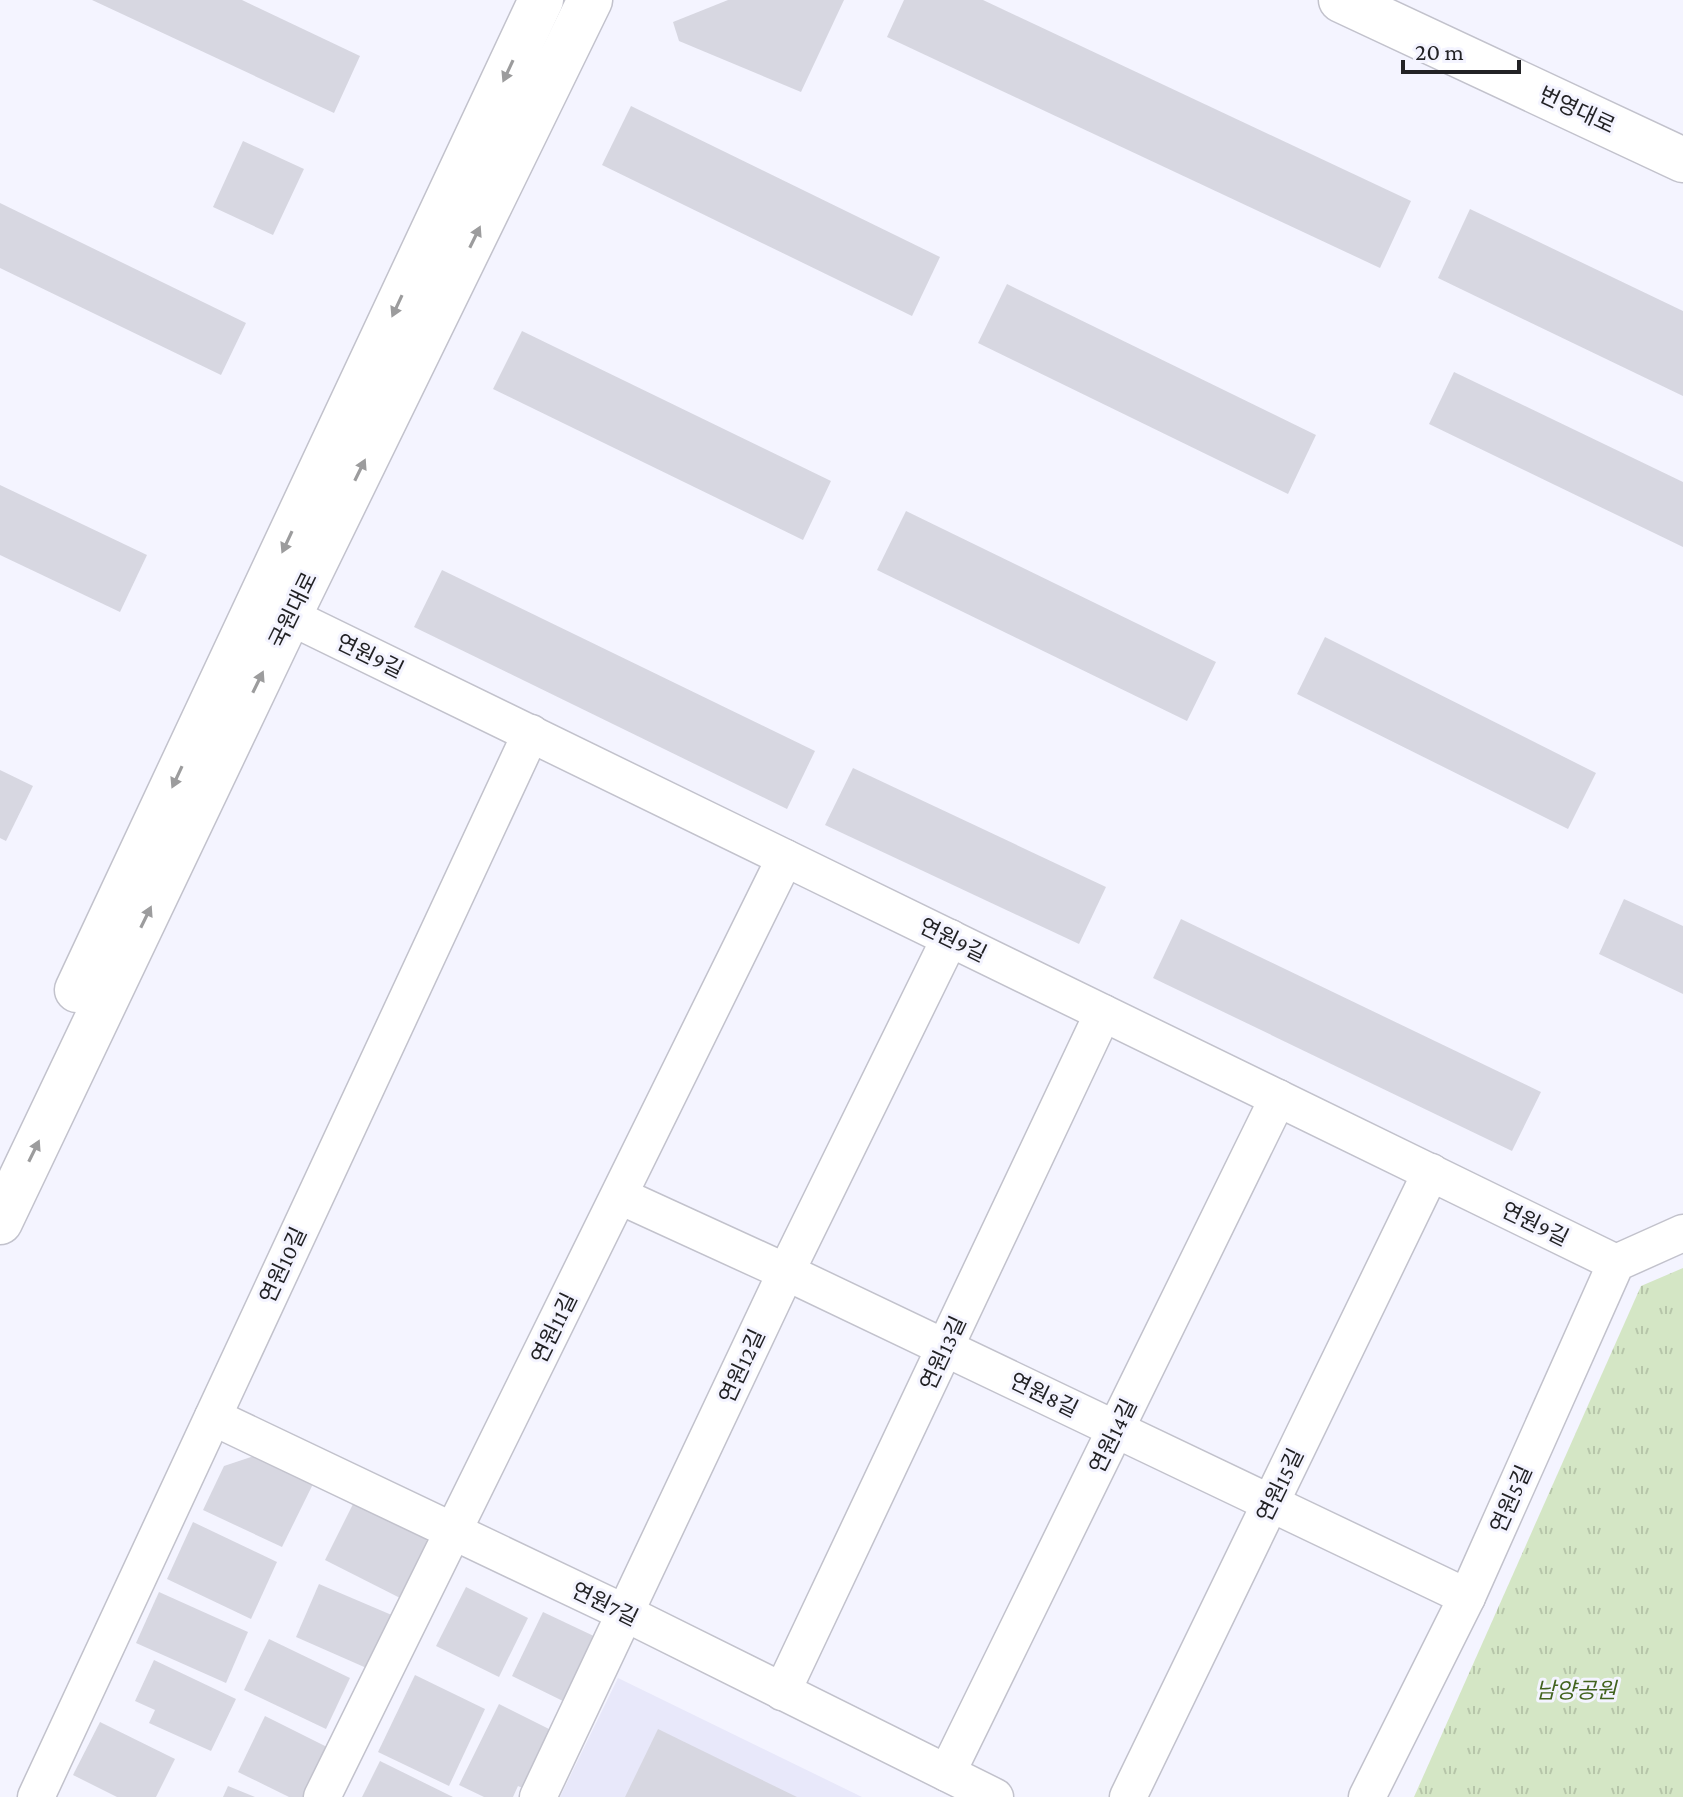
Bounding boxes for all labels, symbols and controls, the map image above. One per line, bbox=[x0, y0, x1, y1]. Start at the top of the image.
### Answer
scale bar bbox=[1403, 24, 1519, 74]
text: 20 m bbox=[1415, 38, 1464, 65]
one-way arrow bbox=[501, 59, 515, 82]
street label: 번영대로 bbox=[1535, 82, 1619, 138]
one-way arrow bbox=[468, 225, 481, 248]
one-way arrow bbox=[390, 294, 404, 318]
one-way arrow bbox=[354, 459, 367, 482]
one-way arrow bbox=[280, 530, 294, 553]
street label: 국원대로 bbox=[264, 568, 322, 652]
street label: 연원9길 bbox=[332, 629, 408, 683]
one-way arrow bbox=[251, 671, 265, 694]
one-way arrow bbox=[170, 765, 184, 789]
one-way arrow bbox=[139, 905, 153, 928]
street label: 연원9길 bbox=[915, 913, 991, 967]
one-way arrow bbox=[27, 1140, 41, 1163]
street label: 연원9길 bbox=[1497, 1197, 1573, 1251]
street label: 연원10길 bbox=[255, 1223, 311, 1307]
street label: 연원11길 bbox=[526, 1289, 582, 1367]
street label: 연원13길 bbox=[915, 1312, 971, 1394]
street label: 연원12길 bbox=[714, 1325, 770, 1407]
street label: 연원8길 bbox=[1006, 1368, 1082, 1422]
street label: 연원14길 bbox=[1084, 1395, 1142, 1477]
street label: 연원15길 bbox=[1252, 1444, 1308, 1526]
street label: 연원5길 bbox=[1485, 1461, 1537, 1537]
street label: 연원7길 bbox=[568, 1577, 642, 1631]
park label: 남양공원 bbox=[1536, 1678, 1618, 1703]

